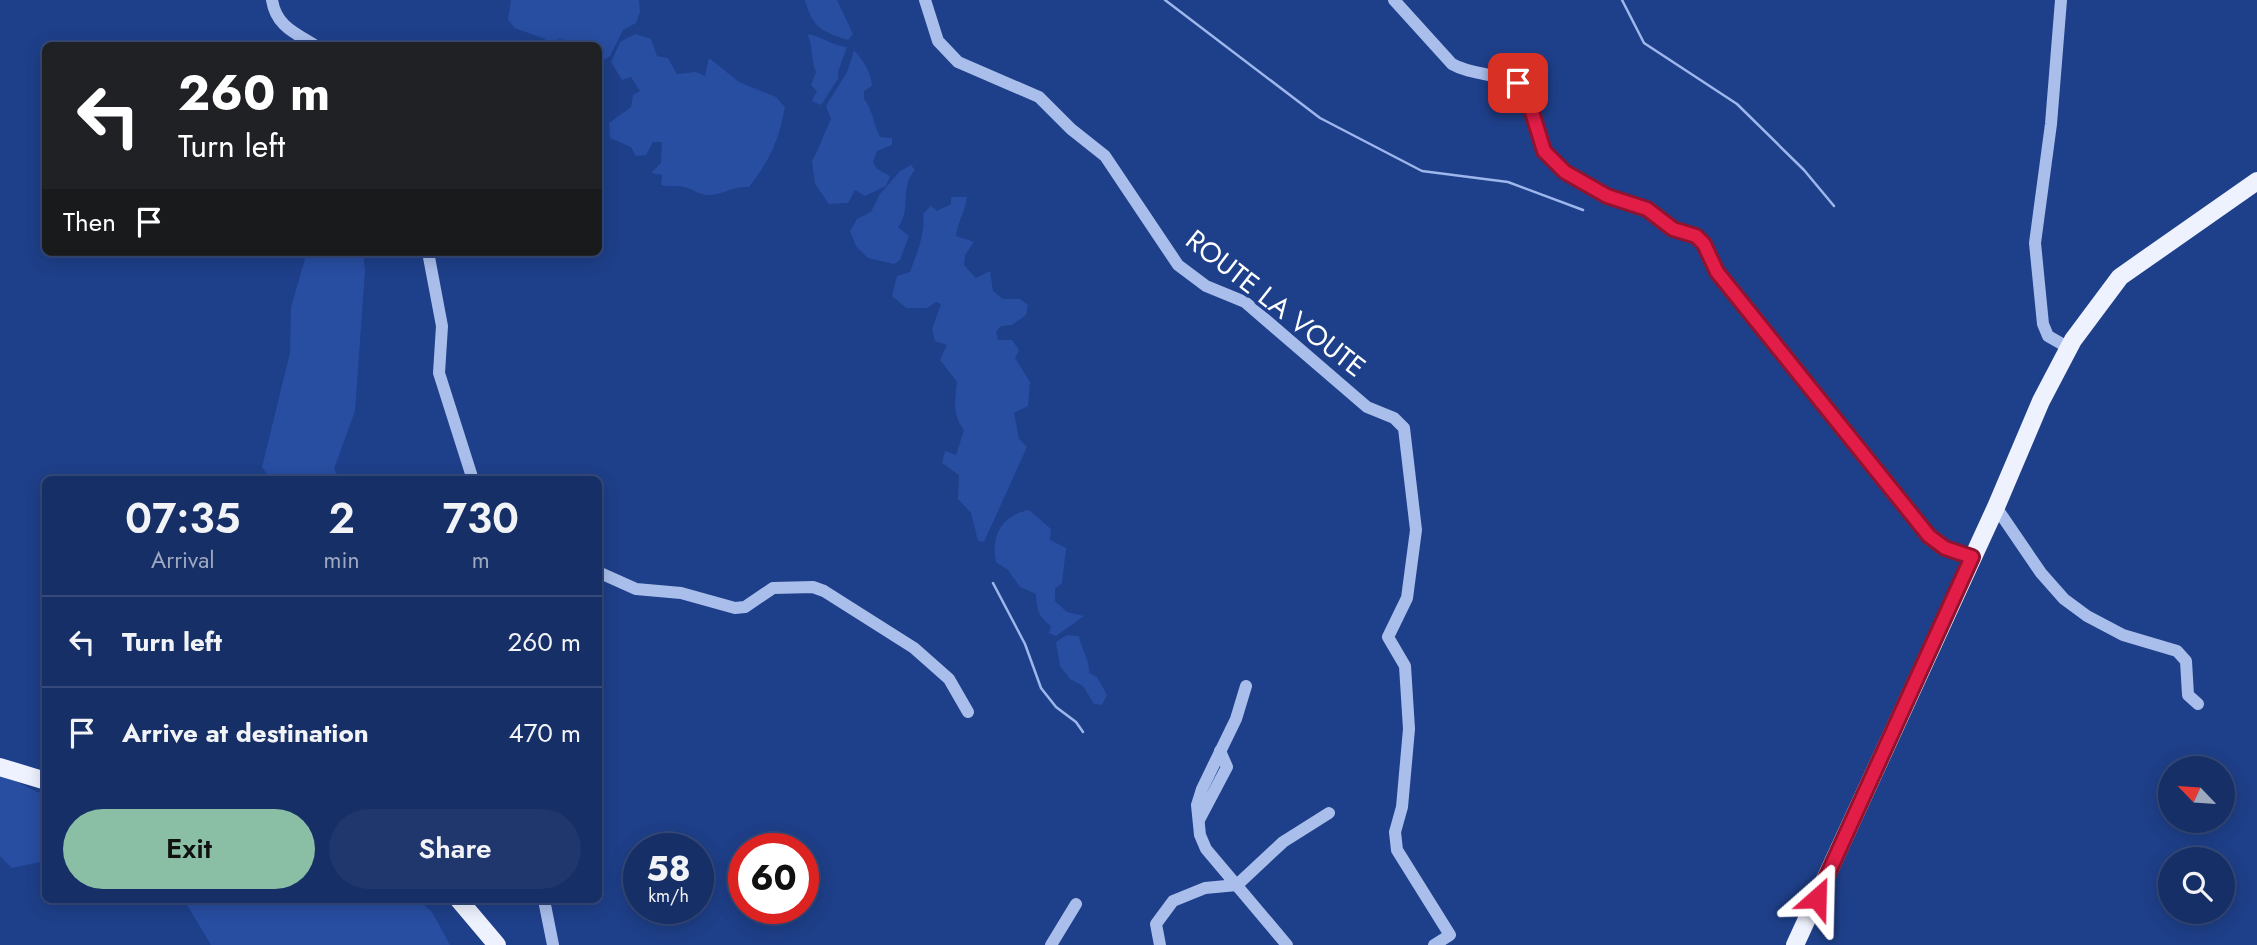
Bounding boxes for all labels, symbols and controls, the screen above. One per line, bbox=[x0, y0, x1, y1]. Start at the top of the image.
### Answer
pin bbox=[1488, 53, 1548, 113]
text: 260 m bbox=[178, 58, 330, 128]
icon: arrive bbox=[1499, 64, 1537, 102]
icon: left bbox=[63, 70, 154, 161]
text: Turn left bbox=[178, 123, 285, 169]
text: Then bbox=[63, 203, 116, 241]
icon: arrive bbox=[130, 203, 168, 241]
street label: ROUTE LA VOUTE bbox=[1177, 220, 1374, 387]
text: 07:35 bbox=[125, 488, 241, 549]
text: 2 bbox=[328, 488, 355, 549]
text: 730 bbox=[443, 488, 519, 549]
text: Arrival bbox=[151, 543, 215, 577]
text: min bbox=[324, 543, 360, 577]
text: m bbox=[472, 543, 490, 577]
icon: left bbox=[63, 623, 101, 661]
text: Turn left bbox=[122, 623, 222, 661]
text: 260 m bbox=[508, 623, 581, 661]
icon: arrive bbox=[63, 714, 101, 752]
text: Arrive at destination bbox=[122, 714, 369, 752]
text: 470 m bbox=[509, 714, 581, 752]
north arrow bbox=[2158, 756, 2235, 833]
map controls bbox=[2158, 756, 2235, 924]
button: Exit bbox=[63, 809, 315, 889]
button: Share bbox=[329, 809, 581, 889]
speed limit sign: 60 bbox=[728, 833, 819, 924]
text: 58 bbox=[646, 844, 691, 894]
button: search bbox=[2158, 847, 2235, 924]
position arrow bbox=[1780, 861, 1854, 935]
text: km/h bbox=[648, 883, 689, 909]

